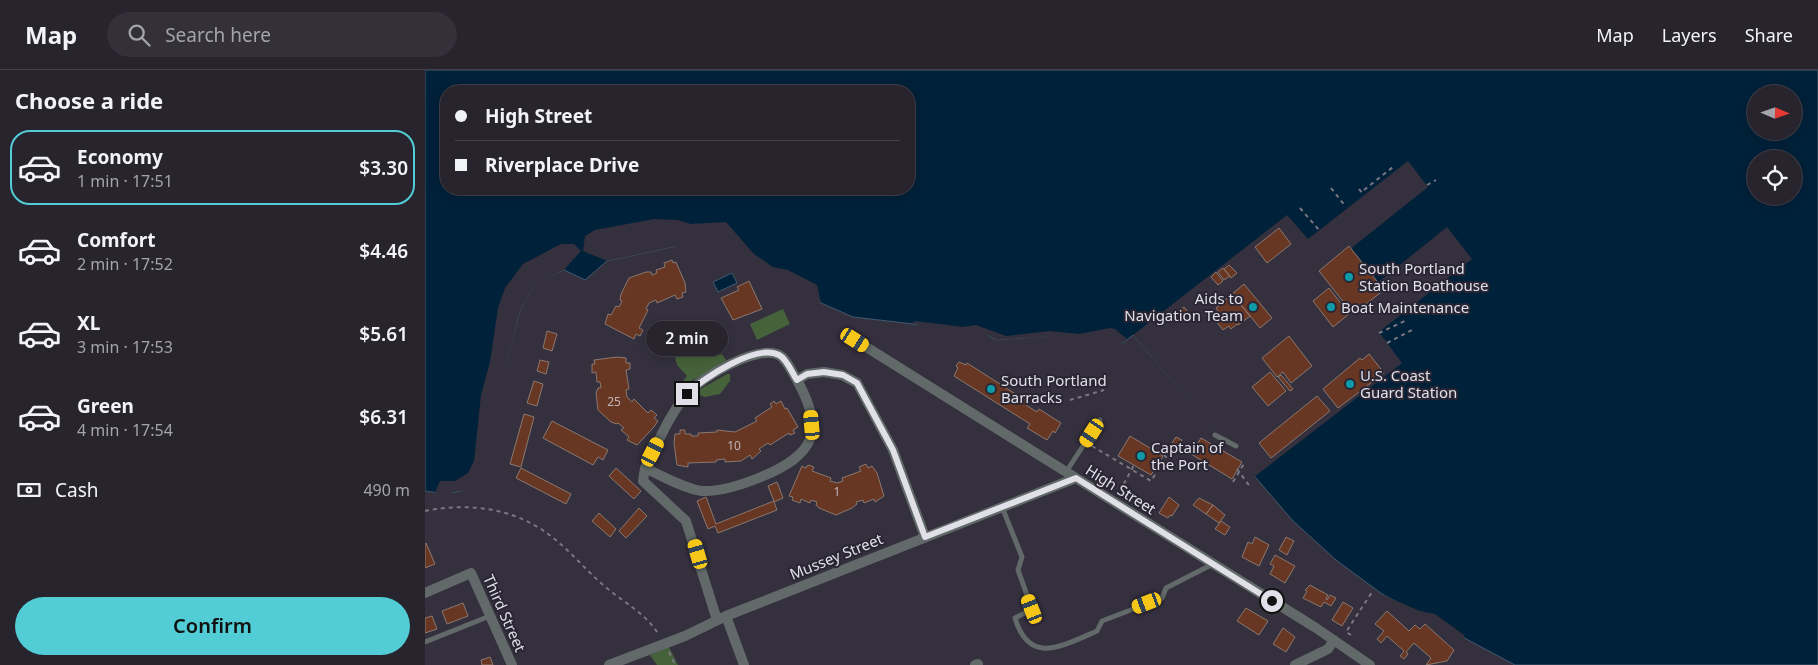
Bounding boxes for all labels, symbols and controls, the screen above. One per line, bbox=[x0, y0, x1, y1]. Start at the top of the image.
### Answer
search box bbox=[107, 12, 457, 57]
text: Map bbox=[25, 18, 77, 51]
icon: search bbox=[125, 21, 153, 49]
text: Search here bbox=[165, 22, 271, 48]
text: Map bbox=[1596, 23, 1634, 47]
text: Layers bbox=[1662, 23, 1717, 47]
text: Share bbox=[1745, 23, 1793, 47]
text: Choose a ride bbox=[15, 85, 163, 115]
north arrow bbox=[1747, 85, 1803, 140]
map controls bbox=[1747, 85, 1802, 205]
text: High Street bbox=[485, 103, 592, 129]
text: Economy bbox=[77, 144, 163, 170]
icon: car bbox=[17, 145, 62, 190]
button: locate bbox=[1747, 150, 1802, 205]
text: Riverplace Drive bbox=[485, 152, 639, 178]
text: $3.30 bbox=[359, 155, 408, 181]
text: 1 min · 17:51 bbox=[77, 170, 173, 192]
text: Comfort bbox=[77, 227, 156, 253]
icon: car bbox=[17, 228, 62, 273]
text: $4.46 bbox=[359, 238, 408, 264]
text: 2 min · 17:52 bbox=[77, 253, 173, 275]
place label: South Portland Station Boathouse bbox=[1359, 258, 1489, 295]
marker: South Portland Station Boathouse bbox=[1343, 271, 1355, 283]
place label: Aids to Navigation Team bbox=[1124, 288, 1243, 325]
place label: Boat Maintenance bbox=[1341, 297, 1469, 317]
marker: Aids to Navigation Team bbox=[1247, 301, 1259, 313]
marker: Boat Maintenance bbox=[1325, 301, 1337, 313]
text: XL bbox=[77, 310, 100, 336]
icon: car bbox=[17, 311, 62, 356]
text: $5.61 bbox=[359, 321, 408, 347]
callout: 2 min bbox=[646, 322, 728, 356]
car bbox=[838, 326, 871, 354]
text: 2 min bbox=[665, 327, 709, 349]
text: 3 min · 17:53 bbox=[77, 336, 173, 358]
place label: U.S. Coast Guard Station bbox=[1360, 365, 1457, 402]
place label: South Portland Barracks bbox=[1001, 370, 1107, 407]
marker: U.S. Coast Guard Station bbox=[1344, 378, 1356, 390]
route end bbox=[676, 383, 698, 405]
marker: South Portland Barracks bbox=[985, 383, 997, 395]
text: Green bbox=[77, 393, 134, 419]
house number: 25 bbox=[607, 393, 621, 410]
icon: car bbox=[17, 394, 62, 439]
text: $6.31 bbox=[359, 404, 408, 430]
car bbox=[803, 409, 820, 441]
car bbox=[1077, 416, 1106, 450]
text: 4 min · 17:54 bbox=[77, 419, 173, 441]
car bbox=[639, 435, 666, 469]
house number: 10 bbox=[727, 437, 741, 454]
place label: Captain of the Port bbox=[1151, 437, 1224, 474]
marker: Captain of the Port bbox=[1135, 450, 1147, 462]
street label: High Street bbox=[1082, 460, 1160, 519]
icon: cash bbox=[15, 476, 43, 504]
text: Cash bbox=[55, 477, 99, 503]
text: 490 m bbox=[363, 479, 410, 501]
house number: 1 bbox=[834, 483, 840, 500]
street label: Mussey Street bbox=[786, 528, 886, 584]
car bbox=[686, 538, 709, 570]
street label: Third Street bbox=[479, 571, 531, 655]
route start bbox=[1261, 590, 1283, 612]
car bbox=[1130, 591, 1163, 615]
car bbox=[1019, 592, 1044, 626]
button: Confirm bbox=[15, 597, 410, 655]

